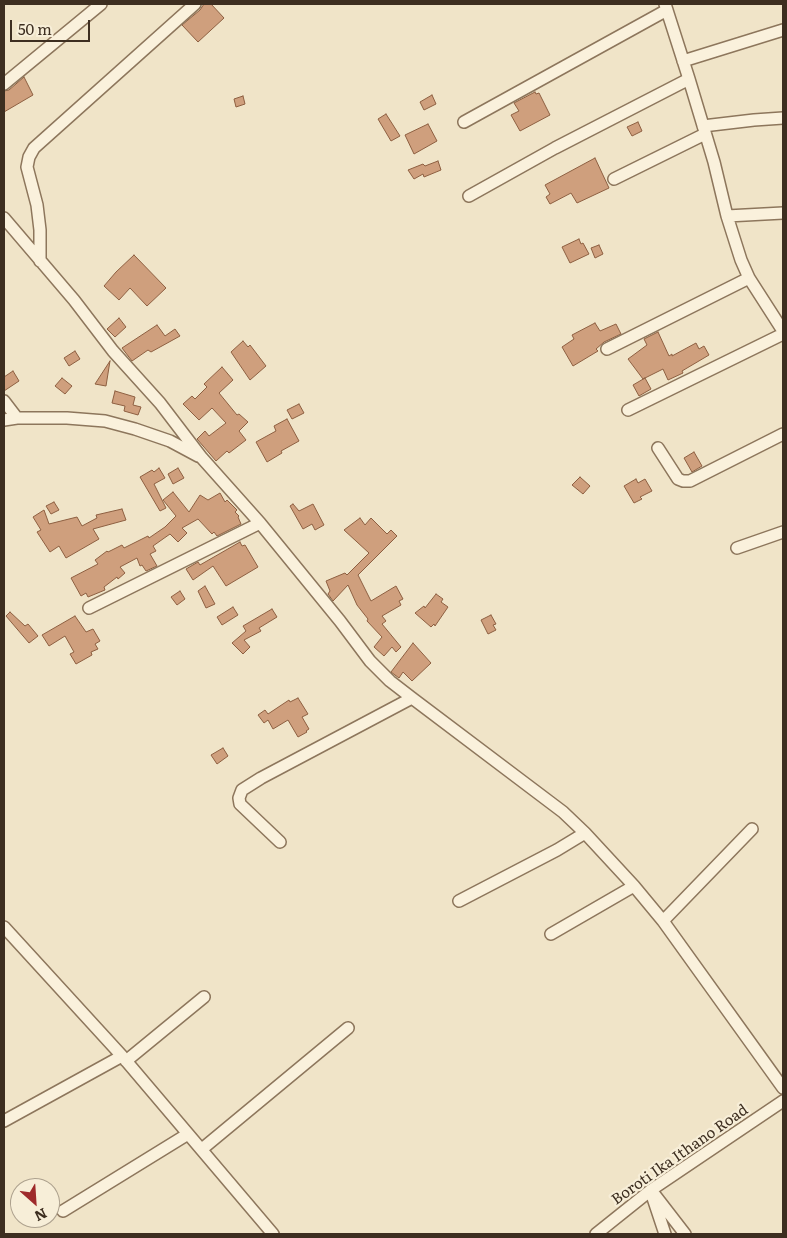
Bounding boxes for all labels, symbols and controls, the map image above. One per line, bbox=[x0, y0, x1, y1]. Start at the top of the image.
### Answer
scale bar bbox=[12, 10, 92, 42]
text: 50 m bbox=[18, 17, 52, 40]
street label: Boroti Ika Ithano Road bbox=[608, 1101, 752, 1209]
north arrow bbox=[10, 1178, 60, 1228]
text: N bbox=[31, 1204, 51, 1227]

